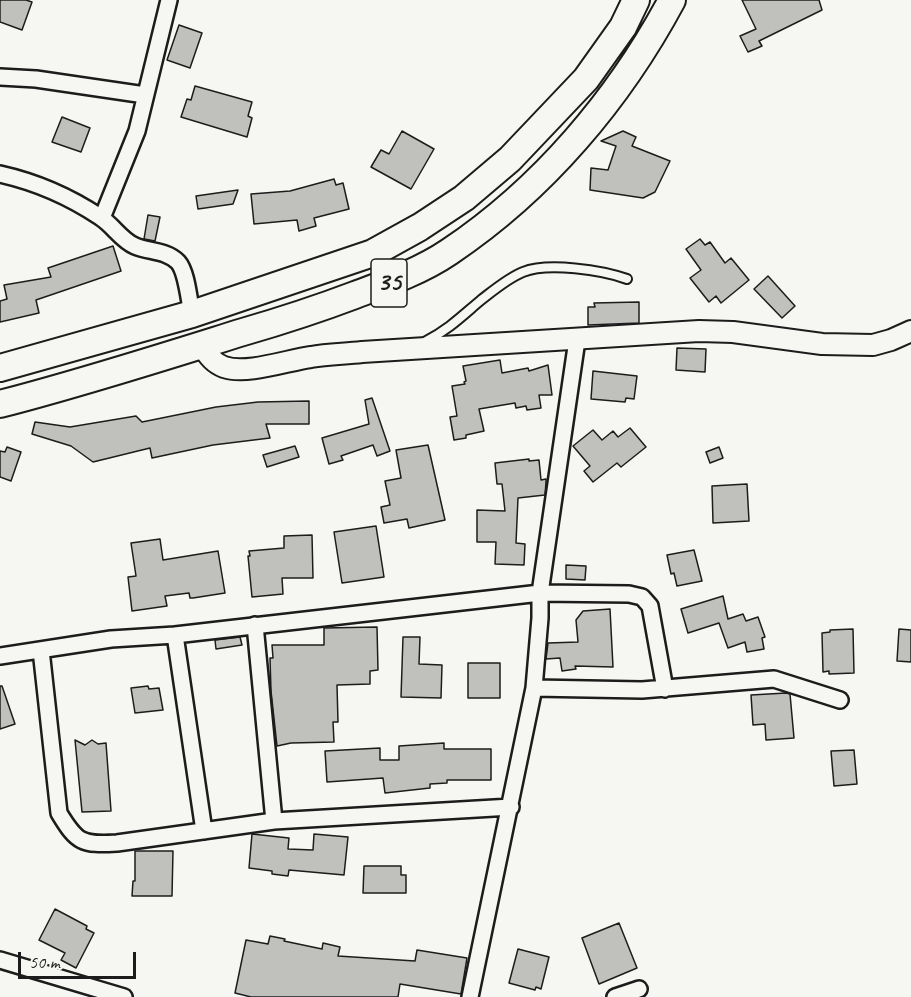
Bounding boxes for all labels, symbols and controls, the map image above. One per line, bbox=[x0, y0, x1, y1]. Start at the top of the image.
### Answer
road number: 35 bbox=[371, 259, 407, 307]
scale bar bbox=[21, 940, 140, 978]
text: 50 m bbox=[29, 951, 60, 973]

